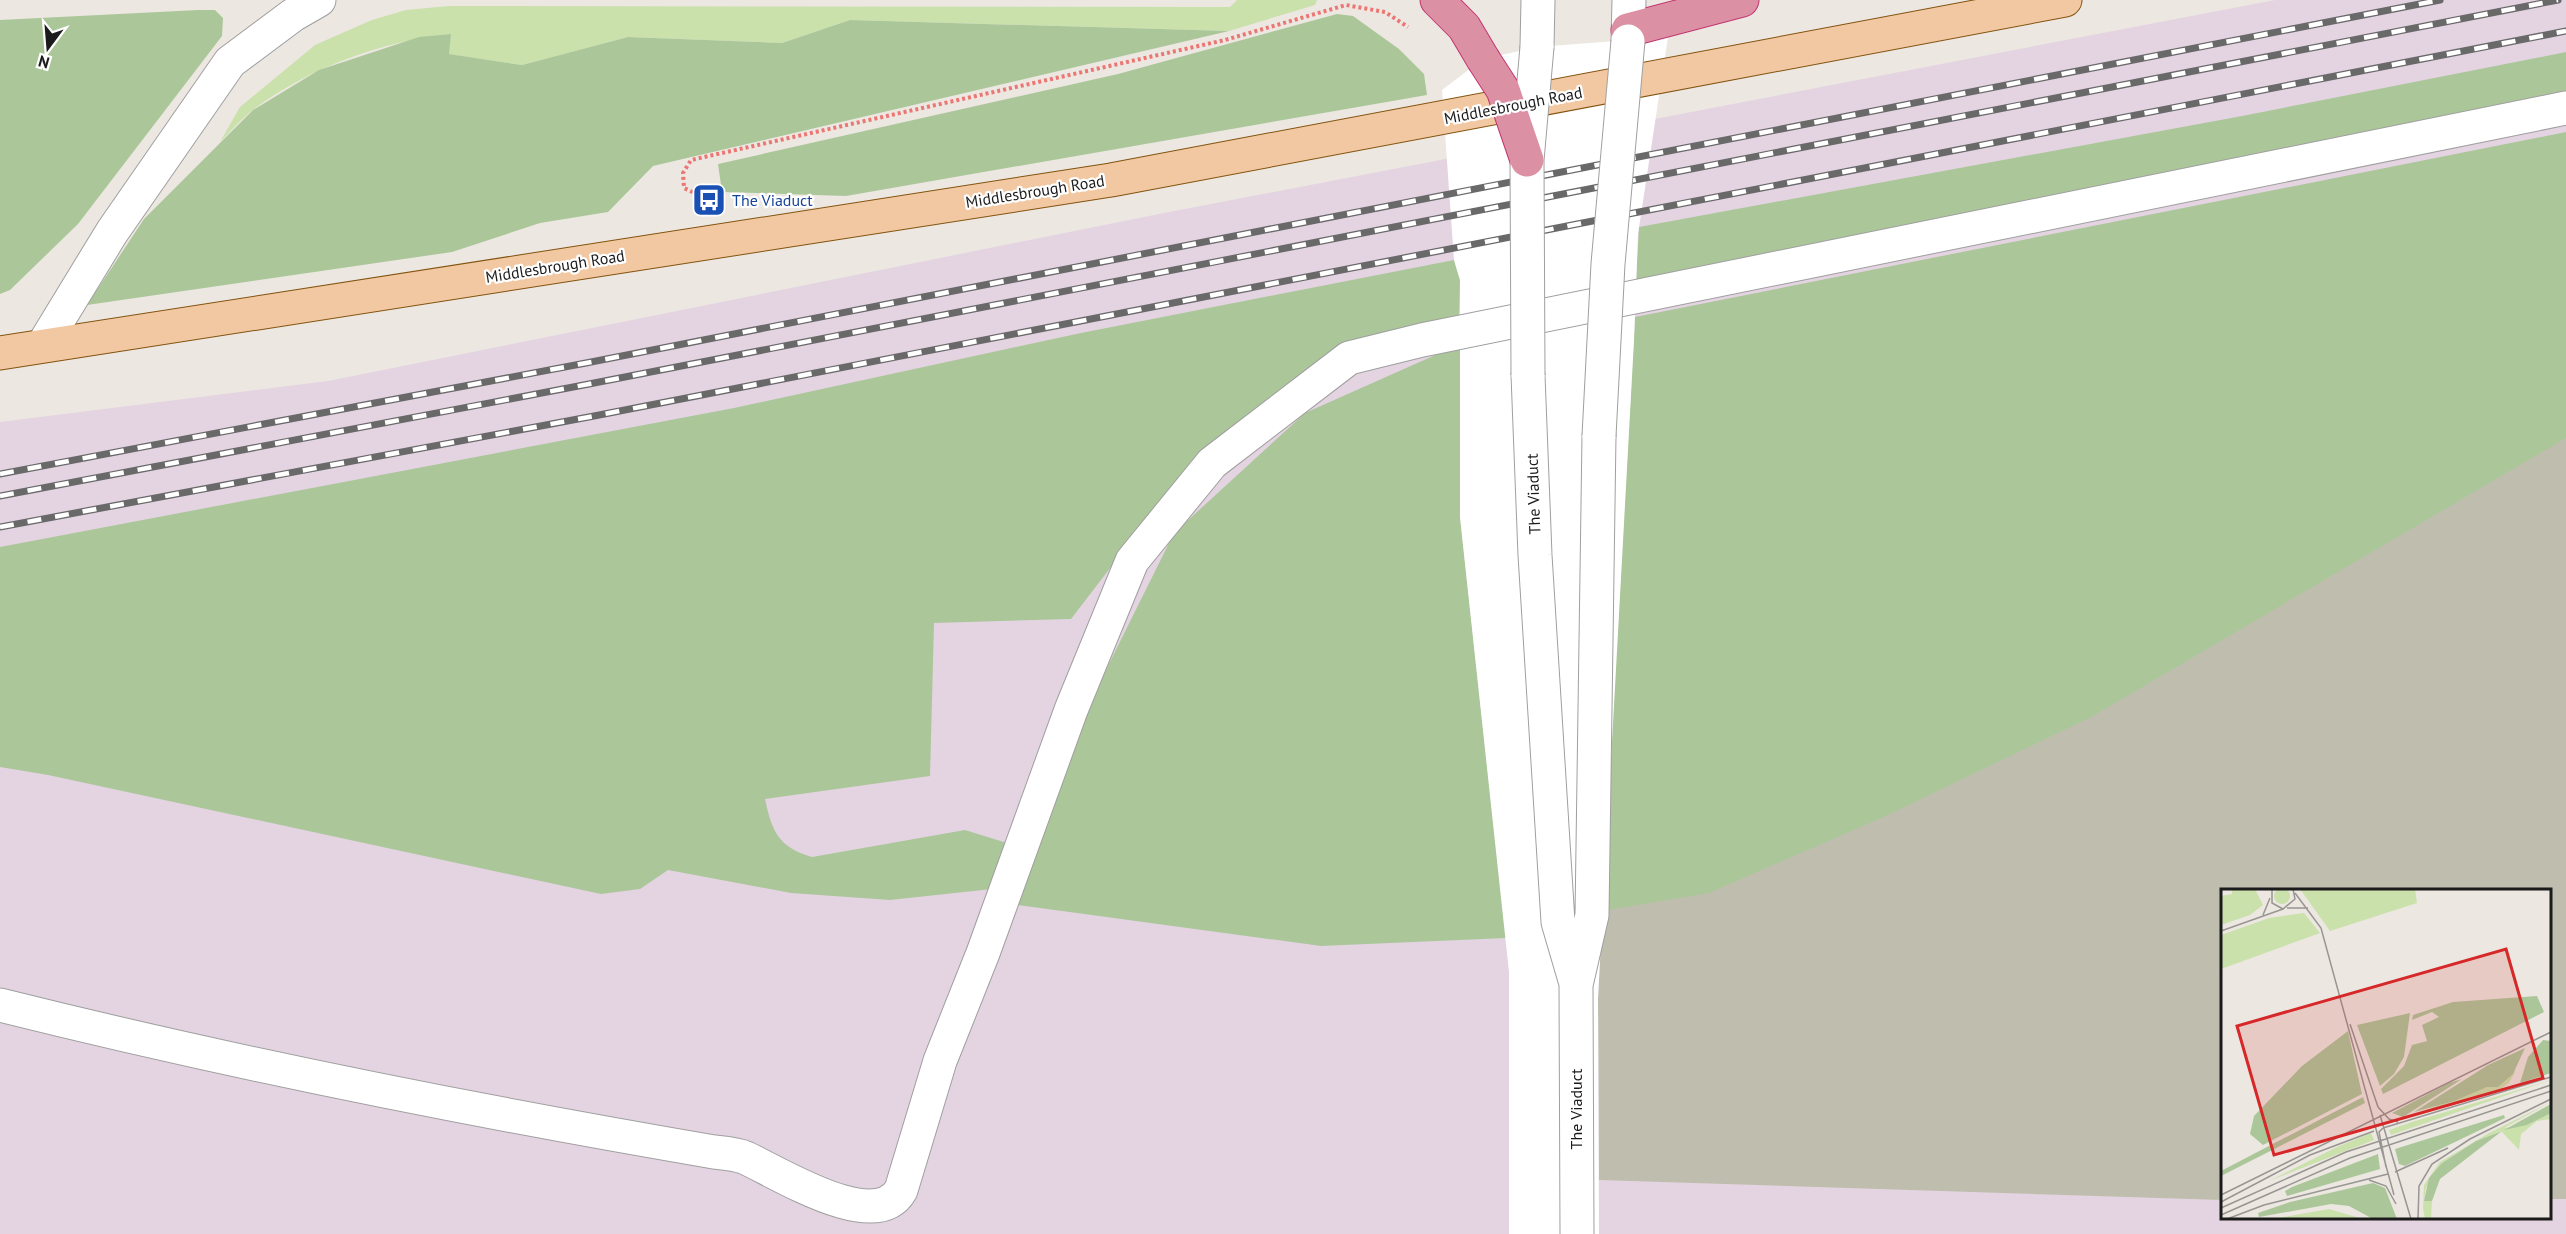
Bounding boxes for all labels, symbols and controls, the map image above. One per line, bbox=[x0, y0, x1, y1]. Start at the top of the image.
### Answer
north arrow bbox=[18, 18, 78, 78]
text: N bbox=[36, 51, 52, 73]
street label: Middlesbrough Road bbox=[1442, 82, 1584, 128]
street label: Middlesbrough Road bbox=[964, 170, 1106, 212]
bus stop icon: The Viaduct bbox=[691, 182, 727, 218]
place label: The Viaduct bbox=[732, 190, 813, 210]
street label: Middlesbrough Road bbox=[484, 245, 626, 287]
street label: The Viaduct bbox=[1522, 453, 1544, 535]
inset map bbox=[2221, 889, 2551, 1219]
street label: The Viaduct bbox=[1566, 1068, 1586, 1149]

